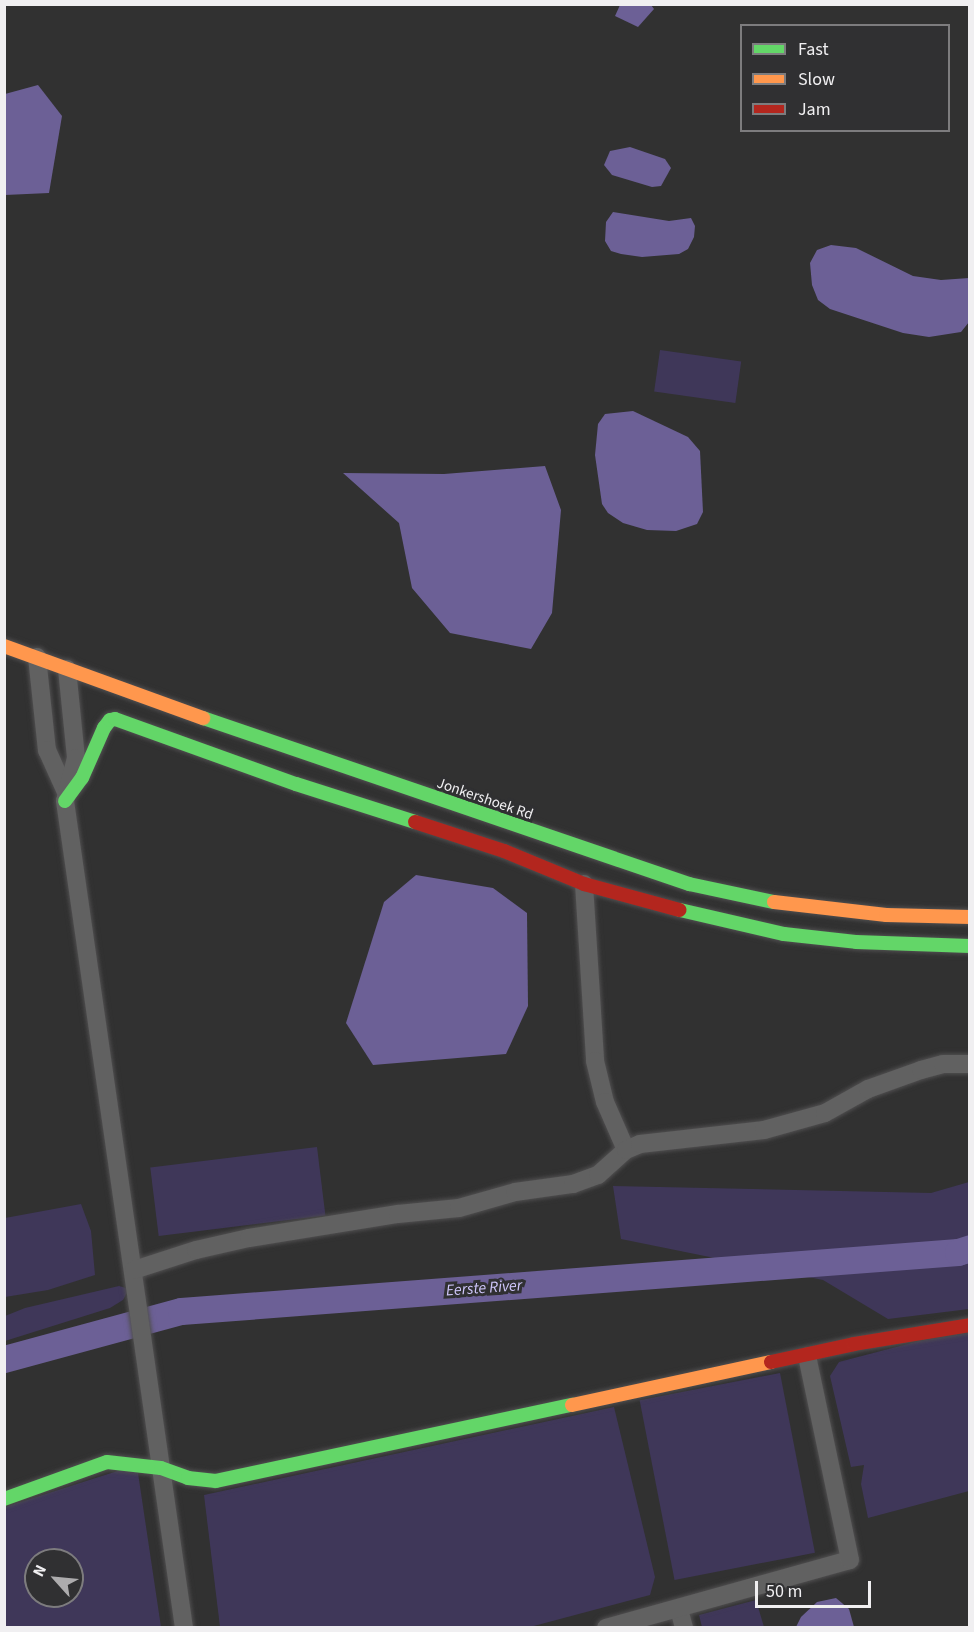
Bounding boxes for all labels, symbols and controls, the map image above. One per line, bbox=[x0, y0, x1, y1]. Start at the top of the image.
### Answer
legend bbox=[740, 24, 950, 132]
text: Fast bbox=[798, 37, 829, 62]
text: Slow bbox=[798, 67, 835, 92]
text: Jam bbox=[798, 97, 831, 122]
street label: Jonkershoek Rd bbox=[435, 774, 535, 824]
water label: Eerste River bbox=[445, 1276, 523, 1300]
north arrow bbox=[24, 1548, 84, 1608]
text: N bbox=[28, 1561, 52, 1580]
scale bar bbox=[758, 1569, 874, 1607]
text: 50 m bbox=[766, 1579, 802, 1604]

